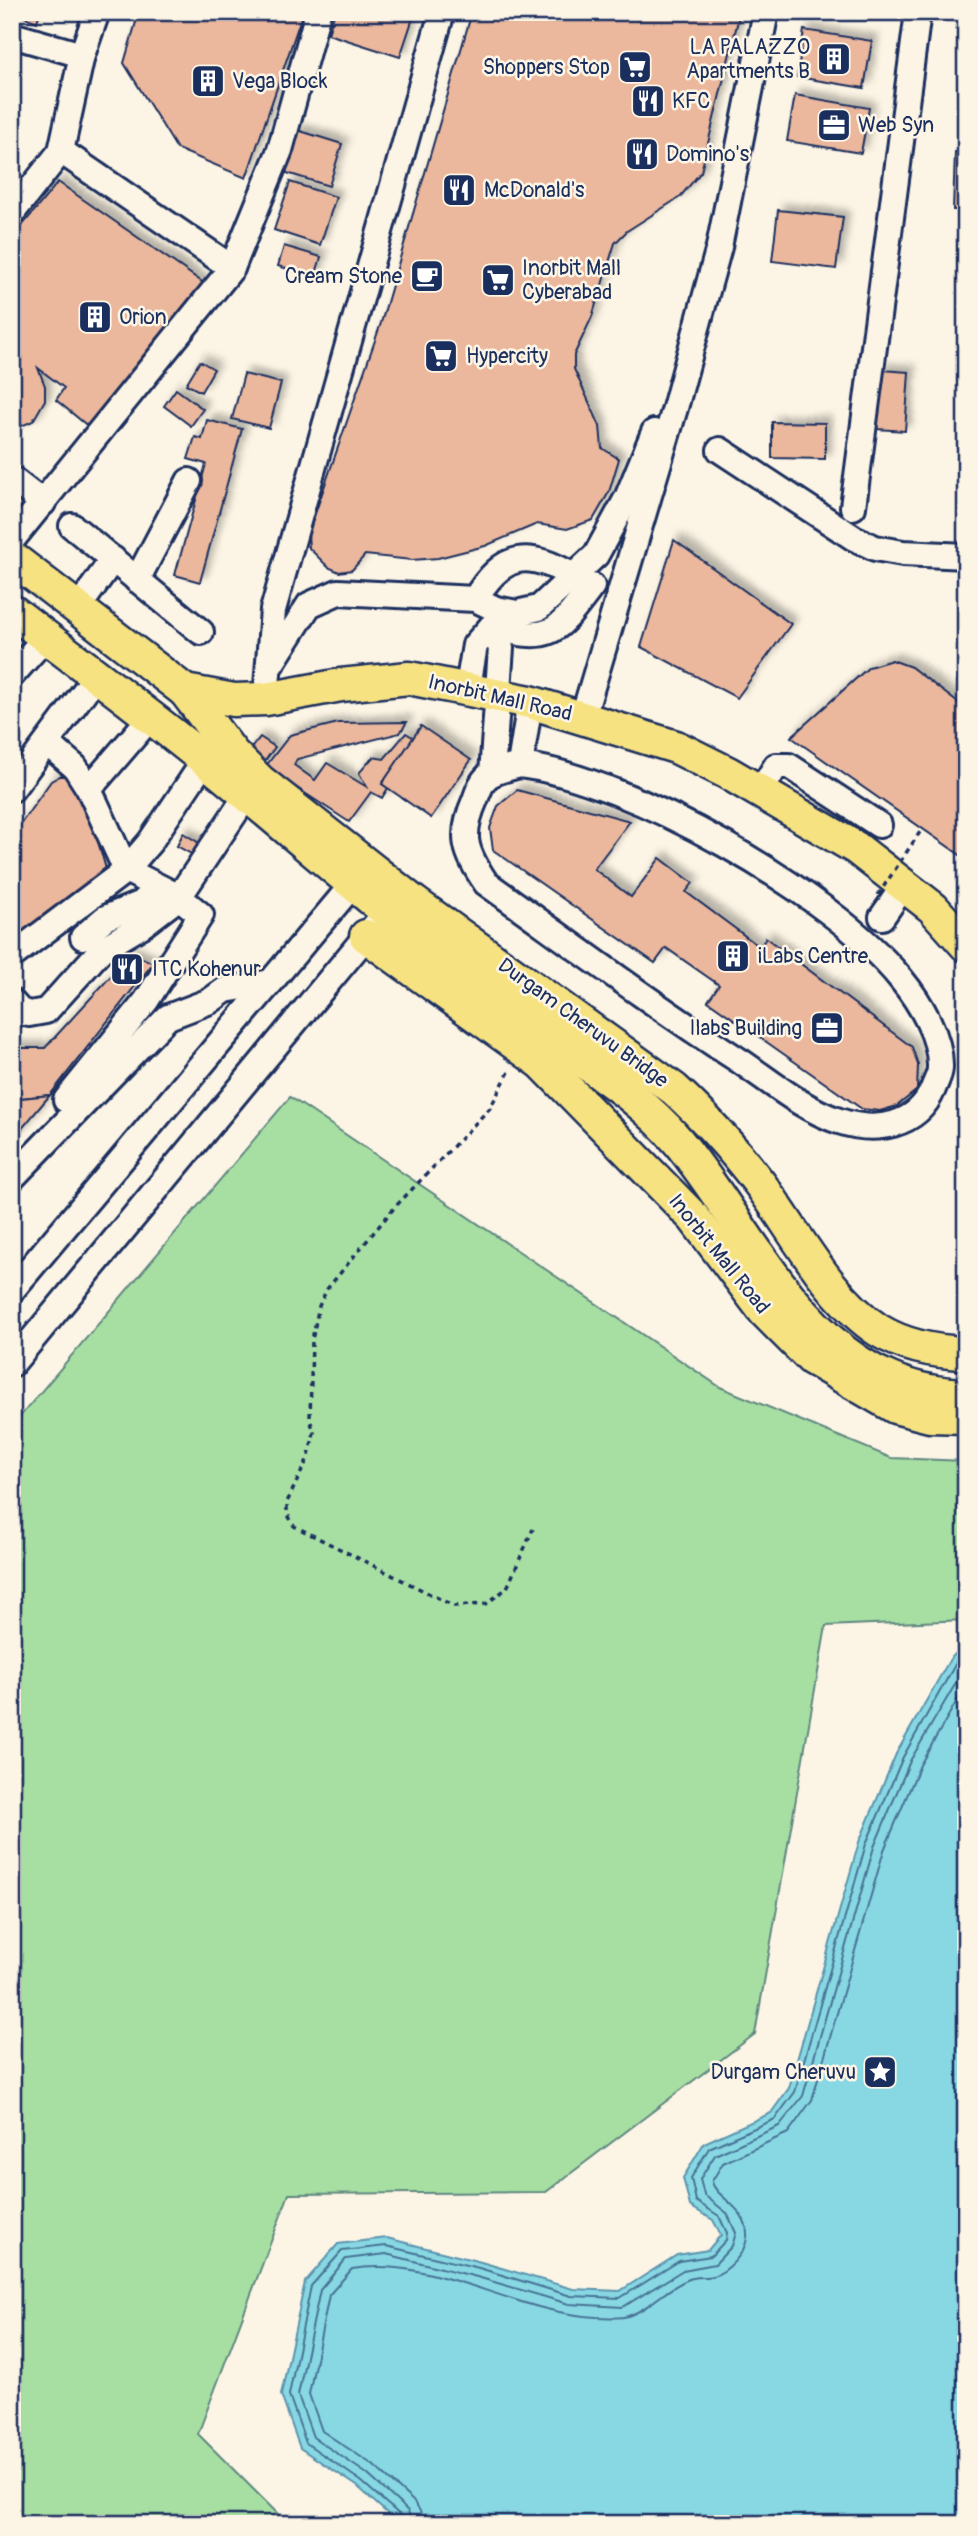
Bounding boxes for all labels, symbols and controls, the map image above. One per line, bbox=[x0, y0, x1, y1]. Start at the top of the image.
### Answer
place label: LA PALAZZO Apartments B bbox=[686, 34, 810, 85]
building icon: LA PALAZZO Apartments B bbox=[815, 40, 853, 78]
supermarket icon: Shoppers Stop bbox=[616, 48, 654, 86]
place label: Shoppers Stop bbox=[483, 54, 610, 81]
building icon: Vega Block bbox=[189, 62, 227, 100]
place label: Vega Block bbox=[232, 68, 328, 95]
restaurant icon: KFC bbox=[629, 82, 667, 120]
place label: KFC bbox=[672, 88, 710, 115]
office icon: Web Syn bbox=[815, 106, 853, 144]
place label: Web Syn bbox=[858, 112, 934, 139]
restaurant icon: Domino's bbox=[623, 135, 661, 173]
place label: Domino's bbox=[666, 141, 750, 168]
restaurant icon: McDonald's bbox=[440, 171, 478, 209]
place label: McDonald's bbox=[484, 177, 585, 204]
place label: Inorbit Mall Cyberabad bbox=[522, 255, 621, 306]
cafe icon: Cream Stone bbox=[408, 257, 446, 295]
supermarket icon: Inorbit Mall Cyberabad bbox=[479, 261, 517, 299]
place label: Cream Stone bbox=[285, 263, 403, 290]
building icon: Orion bbox=[76, 298, 114, 336]
place label: Orion bbox=[119, 304, 167, 331]
supermarket icon: Hypercity bbox=[422, 337, 460, 375]
place label: Hypercity bbox=[466, 343, 548, 370]
street label: Inorbit Mall Road bbox=[425, 668, 575, 728]
building icon: iLabs Centre bbox=[714, 937, 752, 975]
place label: iLabs Centre bbox=[758, 943, 869, 970]
restaurant icon: ITC Kohenur bbox=[108, 950, 146, 988]
street label: Durgam Cheruvu Bridge bbox=[492, 952, 674, 1094]
place label: ITC Kohenur bbox=[152, 956, 261, 983]
office icon: Ilabs Building bbox=[808, 1009, 846, 1047]
place label: Ilabs Building bbox=[690, 1015, 802, 1042]
street label: Inorbit Mall Road bbox=[662, 1188, 776, 1320]
place icon: Durgam Cheruvu bbox=[861, 2053, 899, 2091]
place label: Durgam Cheruvu bbox=[710, 2059, 856, 2086]

